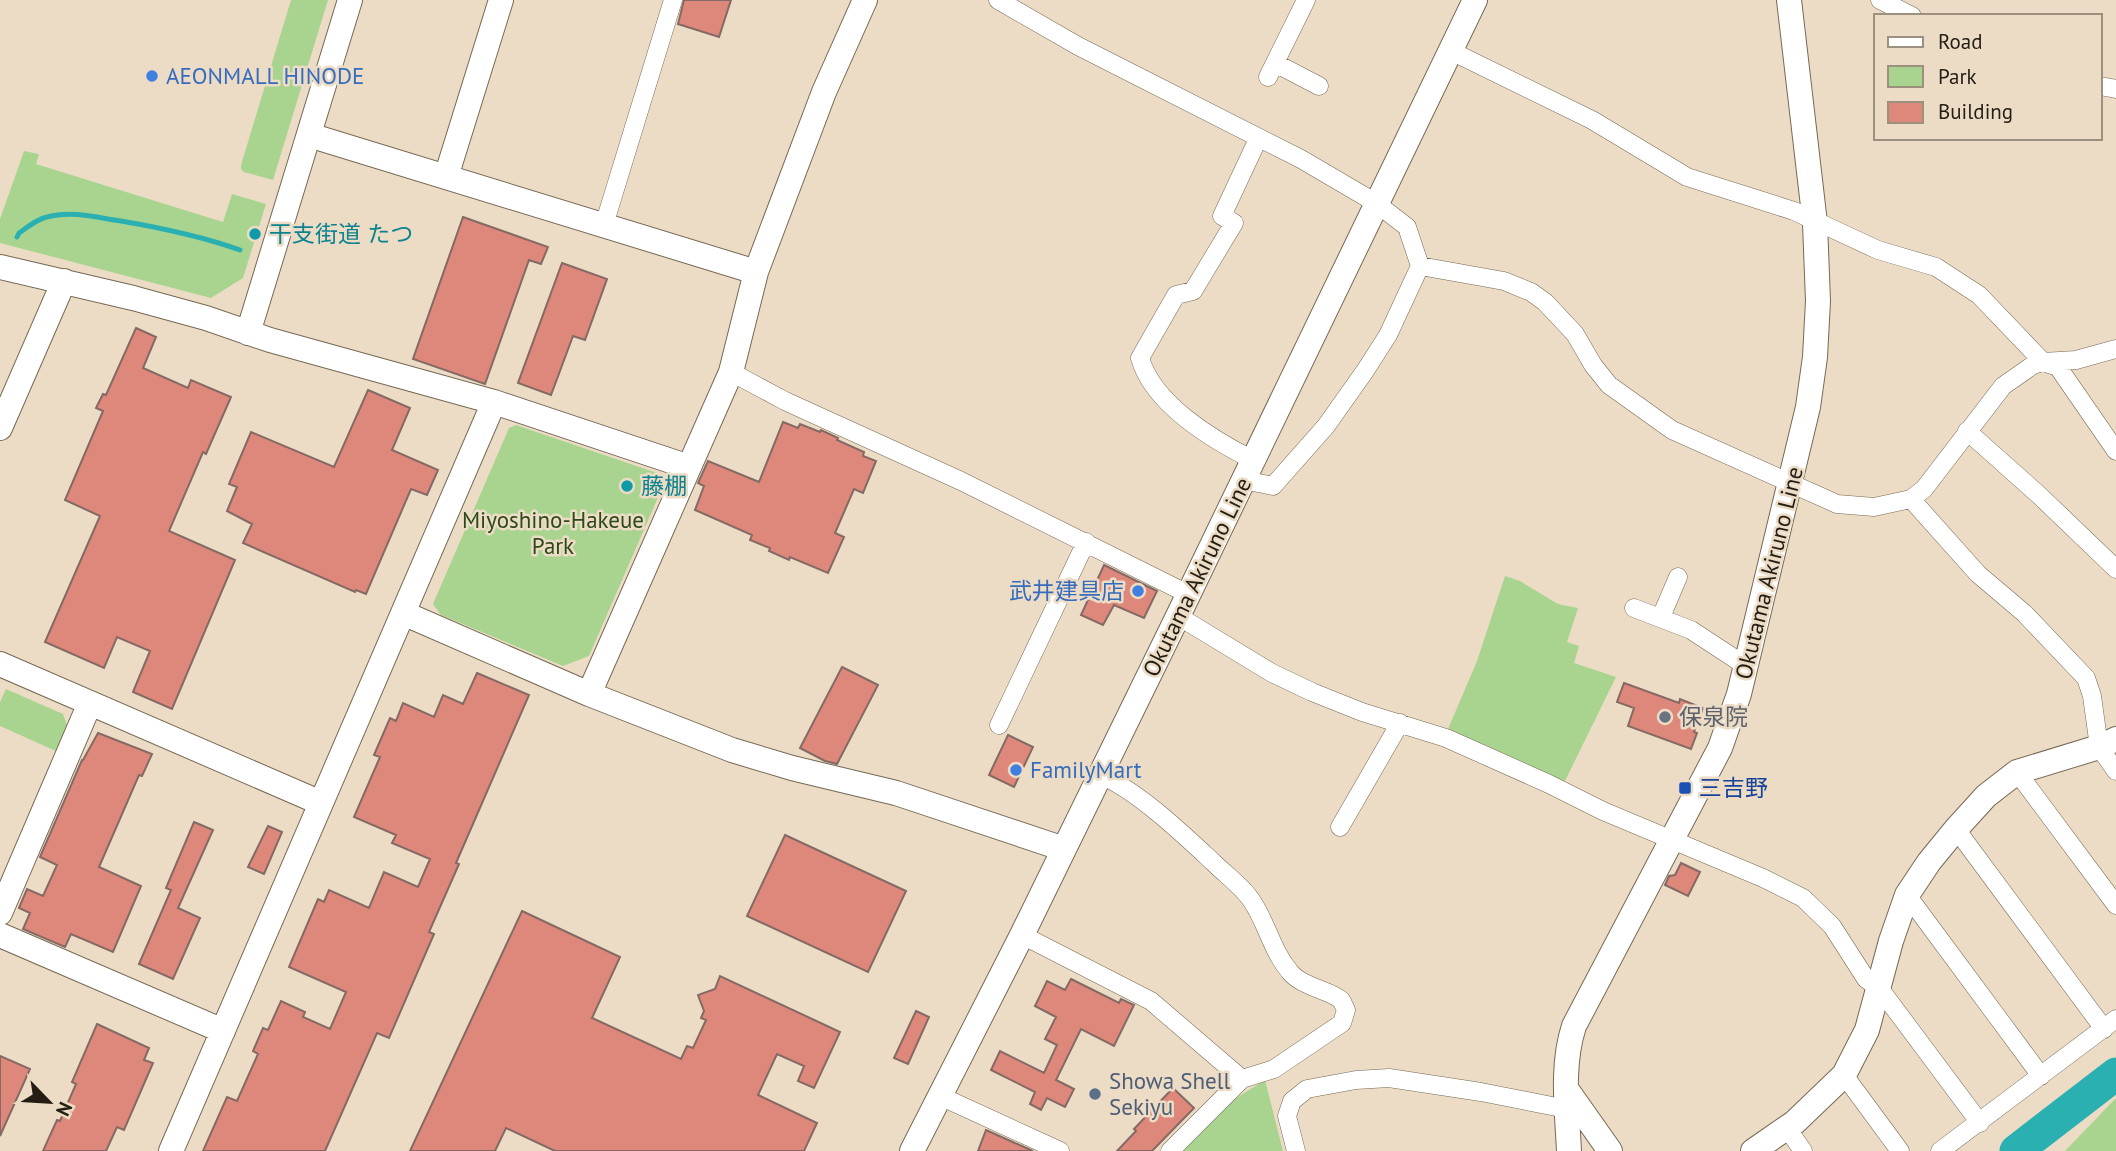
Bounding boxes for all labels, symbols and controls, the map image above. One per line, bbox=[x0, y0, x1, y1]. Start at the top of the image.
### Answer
legend bbox=[1874, 14, 2102, 140]
text: Road bbox=[1938, 28, 1982, 55]
place label: AEONMALL HINODE bbox=[166, 61, 364, 90]
text: Park bbox=[1938, 63, 1977, 90]
marker: AEONMALL HINODE bbox=[144, 68, 160, 84]
text: Building bbox=[1938, 98, 2013, 125]
place label: 干支街道 たつ bbox=[269, 219, 413, 248]
marker: 干支街道 たつ bbox=[247, 226, 263, 242]
street label: Okutama Akiruno Line bbox=[1728, 464, 1809, 682]
place label: 藤棚 bbox=[641, 471, 687, 500]
street label: Okutama Akiruno Line bbox=[1136, 472, 1257, 681]
marker: 藤棚 bbox=[619, 478, 635, 494]
park label: Miyoshino-Hakeue Park bbox=[462, 505, 644, 560]
place label: 武井建具店 bbox=[1009, 576, 1124, 605]
marker: 武井建具店 bbox=[1130, 583, 1146, 599]
place label: 保泉院 bbox=[1679, 702, 1748, 731]
marker: 保泉院 bbox=[1657, 709, 1673, 725]
place label: FamilyMart bbox=[1030, 755, 1142, 784]
marker: FamilyMart bbox=[1008, 762, 1024, 778]
place label: 三吉野 bbox=[1699, 773, 1768, 802]
marker: 三吉野 bbox=[1677, 780, 1693, 796]
place label: Showa Shell Sekiyu bbox=[1109, 1066, 1231, 1121]
north arrow bbox=[14, 1067, 84, 1137]
marker: Showa Shell Sekiyu bbox=[1087, 1086, 1103, 1102]
text: N bbox=[51, 1098, 78, 1120]

